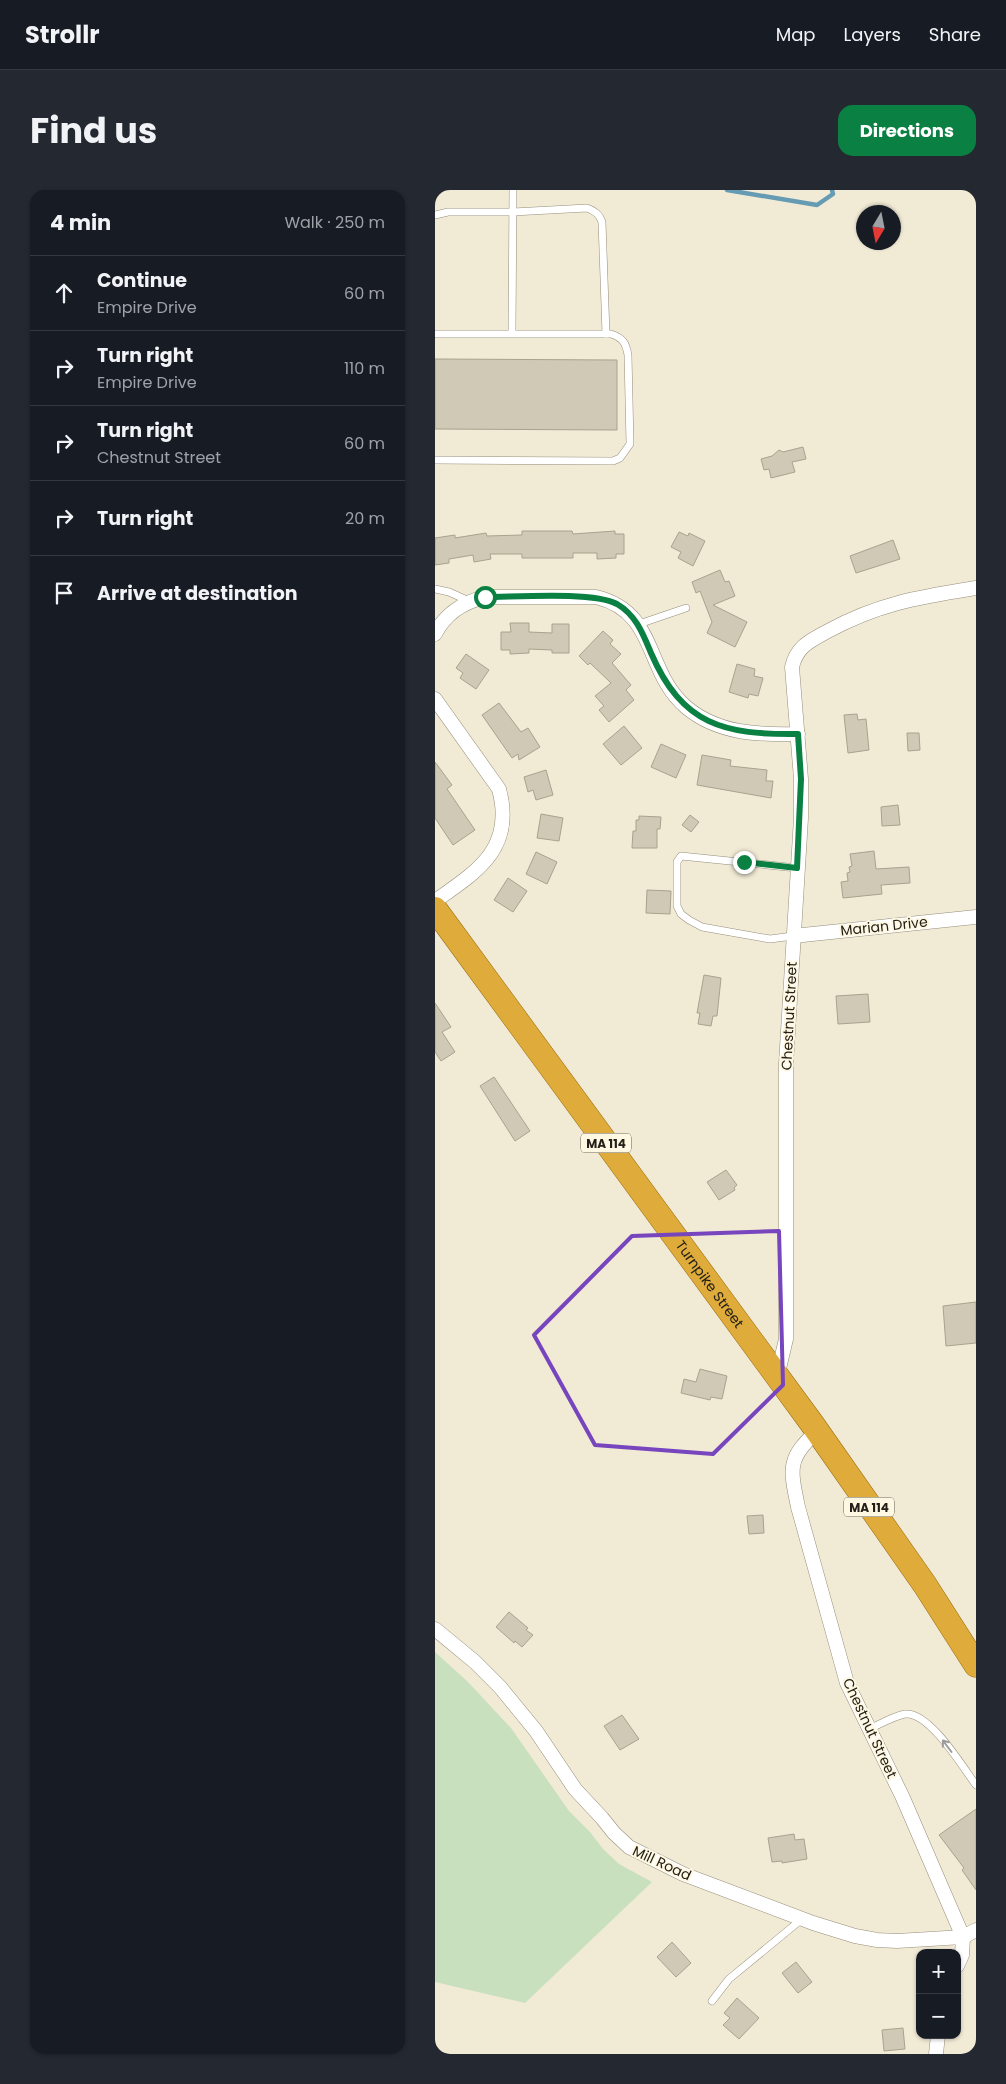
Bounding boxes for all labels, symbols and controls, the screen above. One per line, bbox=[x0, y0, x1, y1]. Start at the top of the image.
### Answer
text: Strollr bbox=[25, 18, 100, 51]
text: Map bbox=[776, 22, 816, 47]
text: Layers bbox=[844, 22, 901, 47]
text: Share bbox=[929, 22, 981, 47]
button: Directions bbox=[838, 105, 976, 156]
text: Find us bbox=[30, 106, 157, 155]
north arrow bbox=[856, 205, 901, 250]
text: 4 min bbox=[50, 208, 111, 237]
text: Walk · 250 m bbox=[284, 211, 385, 234]
text: Continue bbox=[97, 267, 187, 294]
icon: ahead bbox=[50, 279, 78, 307]
text: 60 m bbox=[344, 282, 385, 305]
text: Empire Drive bbox=[97, 296, 197, 319]
text: Turn right bbox=[97, 342, 193, 369]
icon: right bbox=[50, 354, 78, 382]
text: 110 m bbox=[344, 357, 385, 380]
text: Empire Drive bbox=[97, 371, 197, 394]
text: Turn right bbox=[97, 417, 193, 444]
icon: right bbox=[50, 429, 78, 457]
text: 60 m bbox=[344, 432, 385, 455]
text: Chestnut Street bbox=[97, 446, 221, 469]
icon: right bbox=[50, 504, 78, 532]
text: Turn right bbox=[97, 505, 193, 532]
text: 20 m bbox=[345, 507, 385, 530]
icon: arrive bbox=[50, 579, 78, 607]
text: Arrive at destination bbox=[97, 580, 298, 607]
route start bbox=[474, 586, 497, 609]
route end bbox=[733, 851, 756, 874]
street label: Marian Drive bbox=[839, 911, 929, 941]
street label: Chestnut Street bbox=[776, 961, 802, 1071]
road number: MA 114 bbox=[581, 1134, 631, 1152]
street label: Turnpike Street bbox=[671, 1236, 749, 1332]
road number: MA 114 bbox=[844, 1498, 894, 1516]
street label: Chestnut Street bbox=[838, 1675, 902, 1781]
one-way arrow bbox=[942, 1739, 952, 1753]
street label: Mill Road bbox=[629, 1841, 695, 1885]
map controls bbox=[916, 1949, 961, 2039]
button: + bbox=[916, 1949, 961, 1994]
button: − bbox=[916, 1994, 961, 2039]

